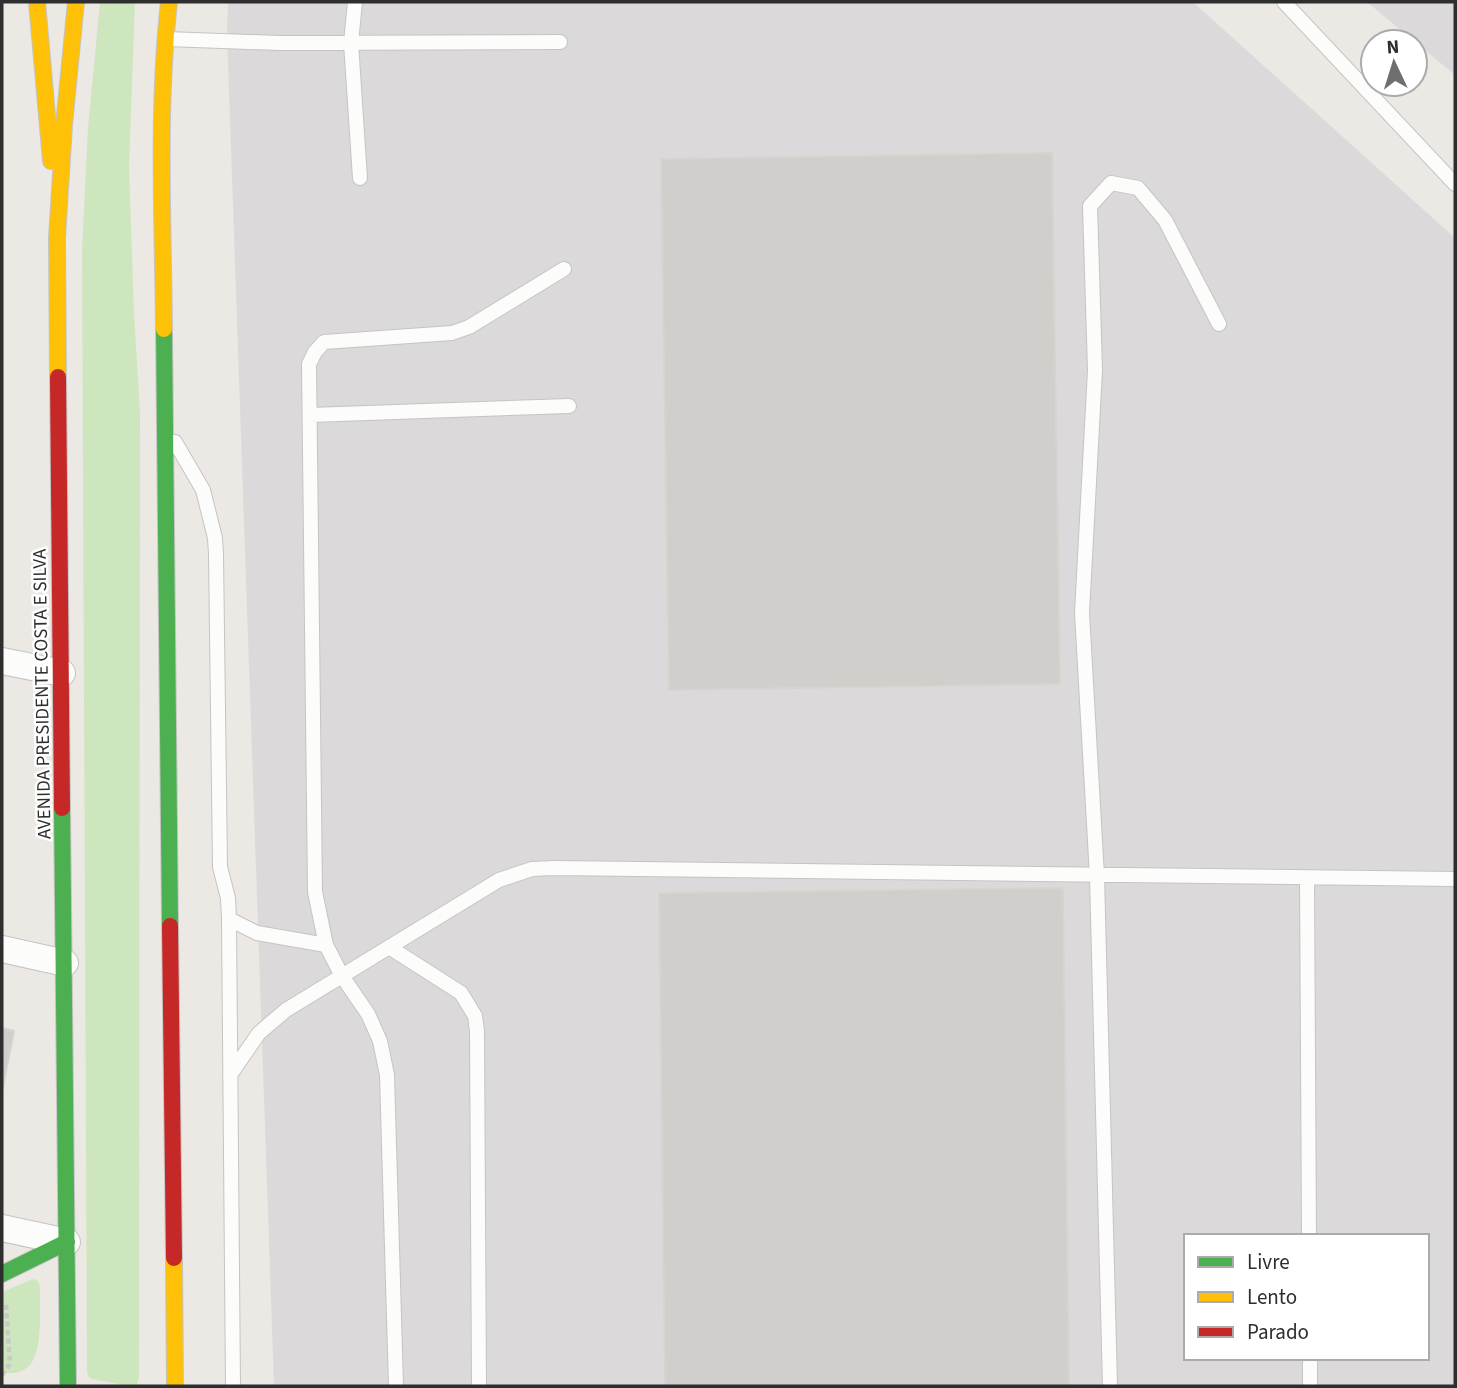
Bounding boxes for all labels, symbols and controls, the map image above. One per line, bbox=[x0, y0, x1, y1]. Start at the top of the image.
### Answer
north arrow bbox=[1359, 28, 1429, 98]
text: N bbox=[1386, 34, 1400, 61]
street label: AVENIDA PRESIDENTE COSTA E SILVA bbox=[26, 548, 59, 839]
legend bbox=[1184, 1234, 1429, 1360]
text: Livre bbox=[1247, 1247, 1290, 1277]
text: Lento bbox=[1247, 1282, 1297, 1312]
text: Parado bbox=[1247, 1317, 1309, 1347]

